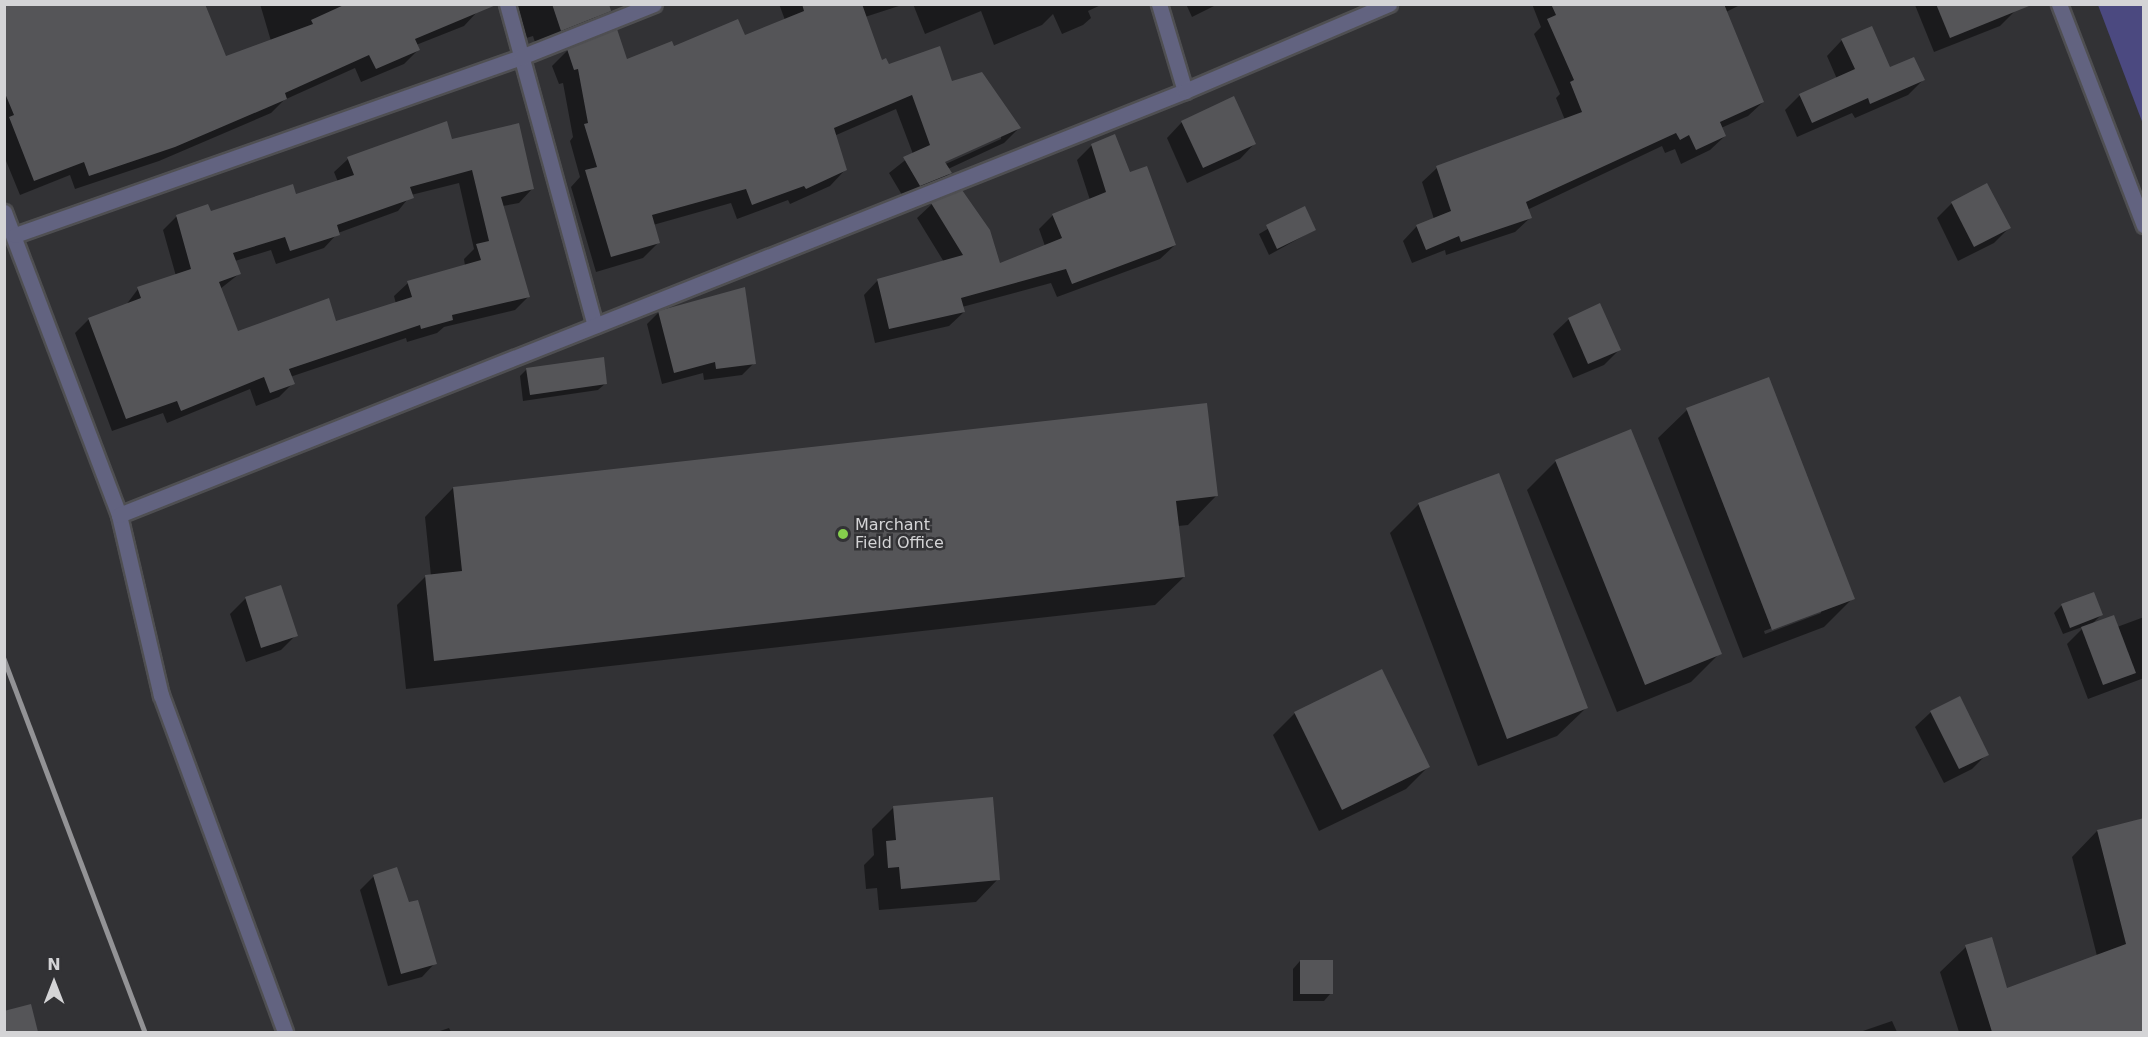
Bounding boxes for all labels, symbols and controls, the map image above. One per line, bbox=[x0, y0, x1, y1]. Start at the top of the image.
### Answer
place label: Marchant Field Office bbox=[855, 515, 944, 553]
marker: Marchant Field Office bbox=[836, 527, 850, 541]
north arrow bbox=[24, 953, 84, 1013]
text: N bbox=[47, 955, 61, 974]

